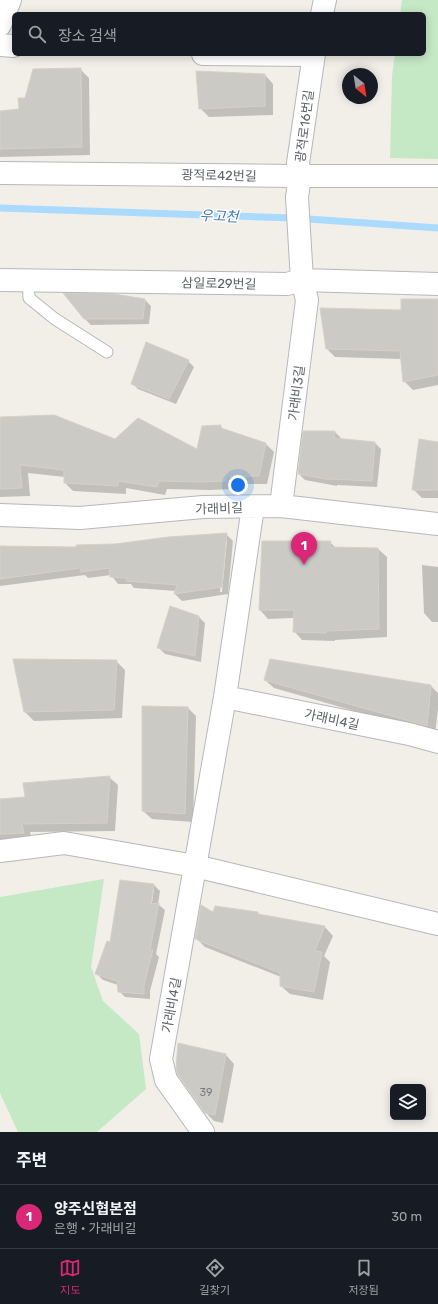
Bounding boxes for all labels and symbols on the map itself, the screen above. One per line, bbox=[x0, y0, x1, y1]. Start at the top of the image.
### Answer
north arrow bbox=[342, 68, 378, 104]
street label: 광적로16번길 bbox=[293, 89, 316, 163]
street label: 광적로42번길 bbox=[181, 167, 257, 184]
water label: 우고천 bbox=[199, 207, 240, 226]
street label: 삼일로29번길 bbox=[181, 275, 257, 292]
street label: 가래비3길 bbox=[286, 365, 307, 422]
your location bbox=[228, 475, 248, 495]
street label: 가래비길 bbox=[195, 500, 243, 517]
pin: 1 bbox=[291, 532, 317, 565]
street label: 가래비4길 bbox=[303, 706, 361, 733]
street label: 가래비4길 bbox=[159, 976, 184, 1034]
house number: 39 bbox=[199, 1086, 213, 1099]

